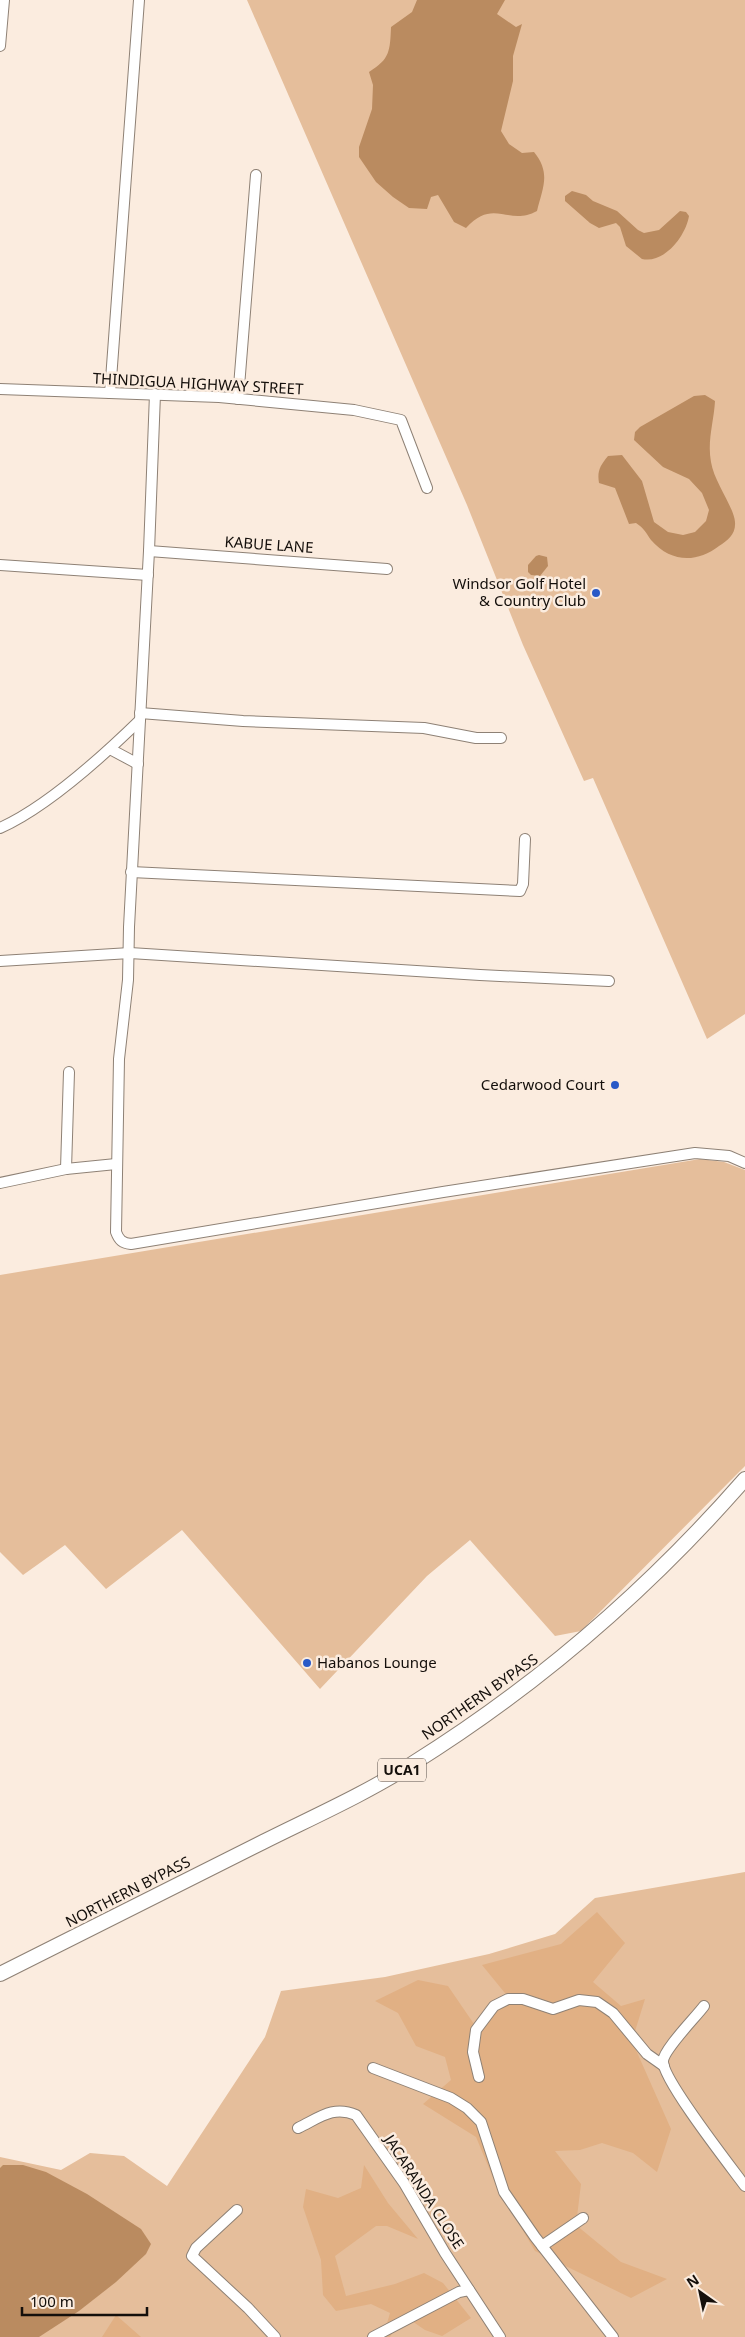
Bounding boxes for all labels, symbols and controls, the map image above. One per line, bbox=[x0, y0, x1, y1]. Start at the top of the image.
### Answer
street label: THINDIGUA HIGHWAY STREET bbox=[92, 367, 304, 399]
street label: KABUE LANE bbox=[224, 531, 314, 557]
place label: Windsor Golf Hotel & Country Club bbox=[452, 573, 586, 610]
marker: Windsor Golf Hotel & Country Club bbox=[590, 587, 602, 599]
place label: Cedarwood Court bbox=[481, 1074, 606, 1094]
marker: Cedarwood Court bbox=[609, 1079, 621, 1091]
street label: NORTHERN BYPASS bbox=[417, 1649, 541, 1744]
place label: Habanos Lounge bbox=[317, 1652, 437, 1672]
marker: Habanos Lounge bbox=[301, 1657, 313, 1669]
road number: UCA1 bbox=[378, 1758, 426, 1782]
street label: NORTHERN BYPASS bbox=[62, 1851, 193, 1931]
street label: JACARANDA CLOSE bbox=[379, 2129, 469, 2252]
north arrow bbox=[675, 2267, 725, 2317]
text: N bbox=[683, 2270, 703, 2292]
scale bar bbox=[22, 2284, 148, 2316]
text: 100 m bbox=[30, 2291, 74, 2311]

